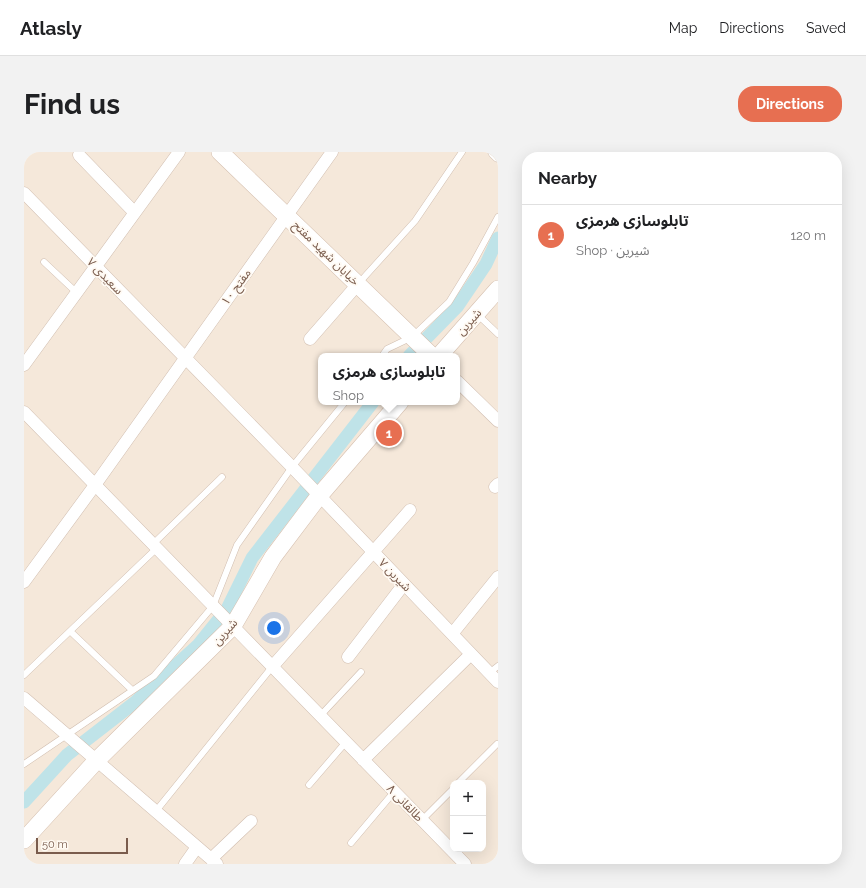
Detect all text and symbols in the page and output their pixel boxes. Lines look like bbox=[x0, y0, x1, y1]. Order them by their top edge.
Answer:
text: Atlasly bbox=[20, 17, 82, 39]
text: Map bbox=[669, 20, 697, 36]
text: Directions bbox=[719, 20, 784, 36]
text: Saved bbox=[806, 20, 846, 36]
button: Directions bbox=[738, 86, 842, 122]
text: Find us bbox=[24, 88, 120, 121]
text: Nearby bbox=[538, 168, 597, 188]
text: تابلوسازی هرمزی bbox=[576, 212, 689, 230]
street label: خیابان شهید مفتح bbox=[288, 218, 362, 290]
text: 1 bbox=[548, 228, 554, 243]
text: 120 m bbox=[790, 228, 826, 243]
text: Shop · شیرین bbox=[576, 243, 650, 258]
street label: سعیدی ۷ bbox=[84, 255, 126, 297]
street label: مفتح ۱۰ bbox=[218, 266, 255, 309]
street label: شیرین bbox=[454, 306, 484, 338]
popup bbox=[318, 353, 460, 405]
text: تابلوسازی هرمزی bbox=[333, 363, 445, 381]
text: Shop bbox=[333, 388, 364, 403]
pin: 1 bbox=[376, 418, 402, 448]
street label: شیرین ۷ bbox=[376, 556, 414, 594]
street label: شیرین bbox=[210, 616, 240, 648]
your location bbox=[264, 618, 284, 638]
map controls bbox=[450, 780, 486, 852]
button: + bbox=[450, 780, 486, 816]
street label: طالقانی ۸ bbox=[384, 782, 426, 824]
button: − bbox=[450, 816, 486, 852]
scale bar bbox=[36, 836, 128, 855]
text: 50 m bbox=[42, 838, 68, 851]

